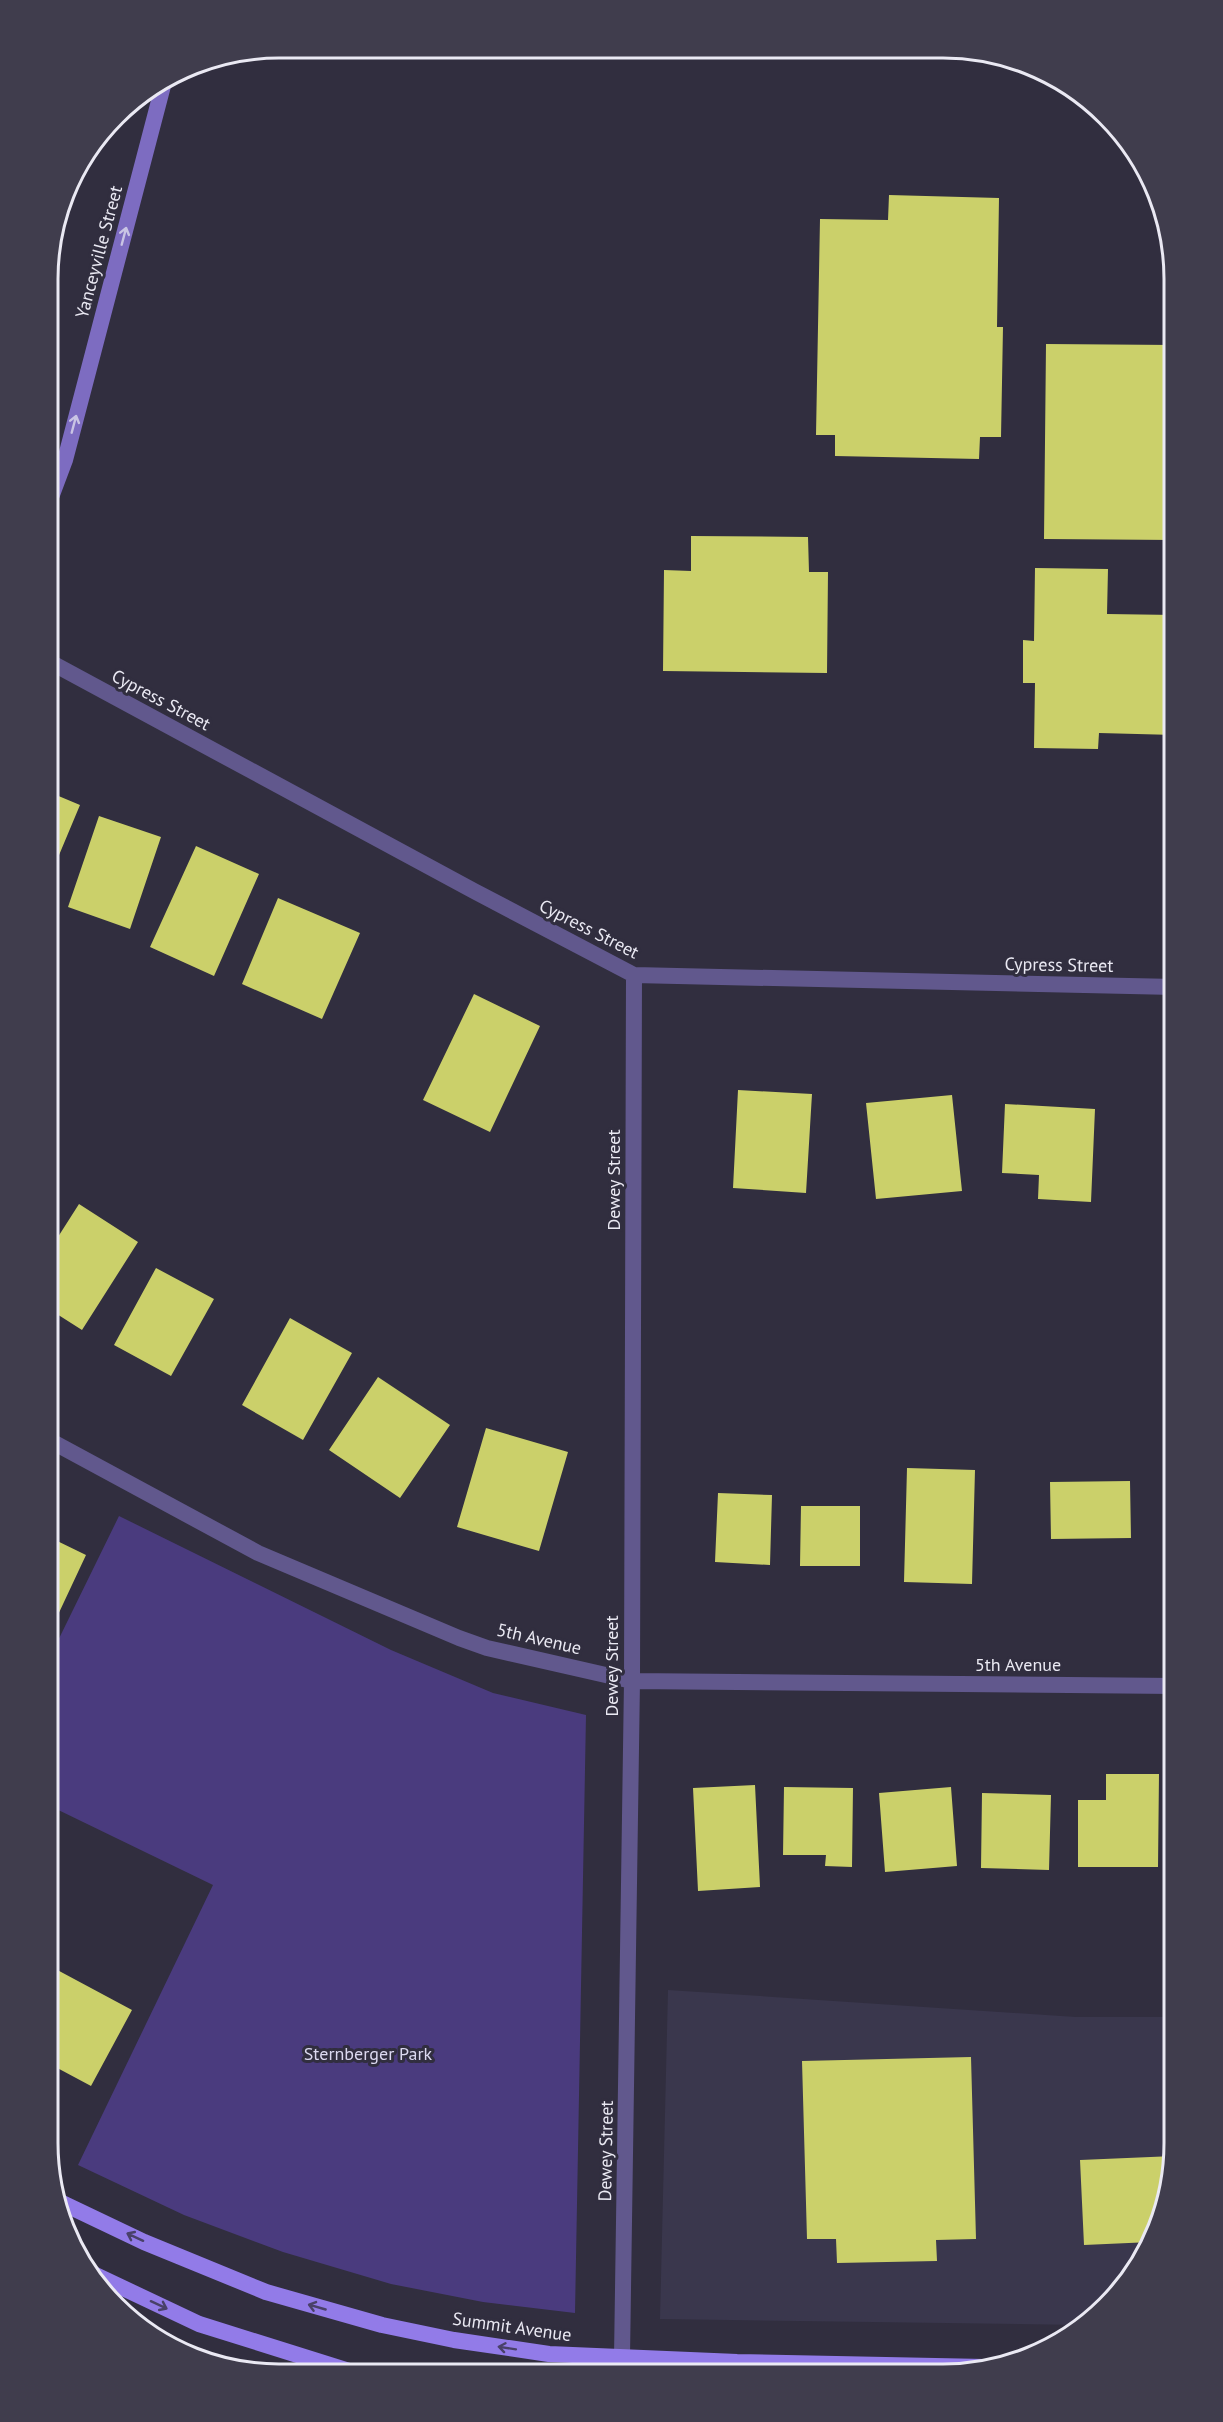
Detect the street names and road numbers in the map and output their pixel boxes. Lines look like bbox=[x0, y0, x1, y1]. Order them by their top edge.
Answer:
street label: Yanceyville Street bbox=[70, 183, 127, 321]
street label: Cypress Street bbox=[108, 664, 215, 735]
street label: Cypress Street bbox=[536, 894, 643, 964]
street label: Cypress Street bbox=[1004, 952, 1114, 977]
street label: Dewey Street bbox=[602, 1129, 625, 1231]
street label: Dewey Street bbox=[600, 1615, 623, 1717]
street label: 5th Avenue bbox=[495, 1618, 584, 1659]
street label: 5th Avenue bbox=[975, 1653, 1061, 1676]
street label: Dewey Street bbox=[593, 2100, 618, 2202]
street label: Summit Avenue bbox=[451, 2307, 573, 2346]

